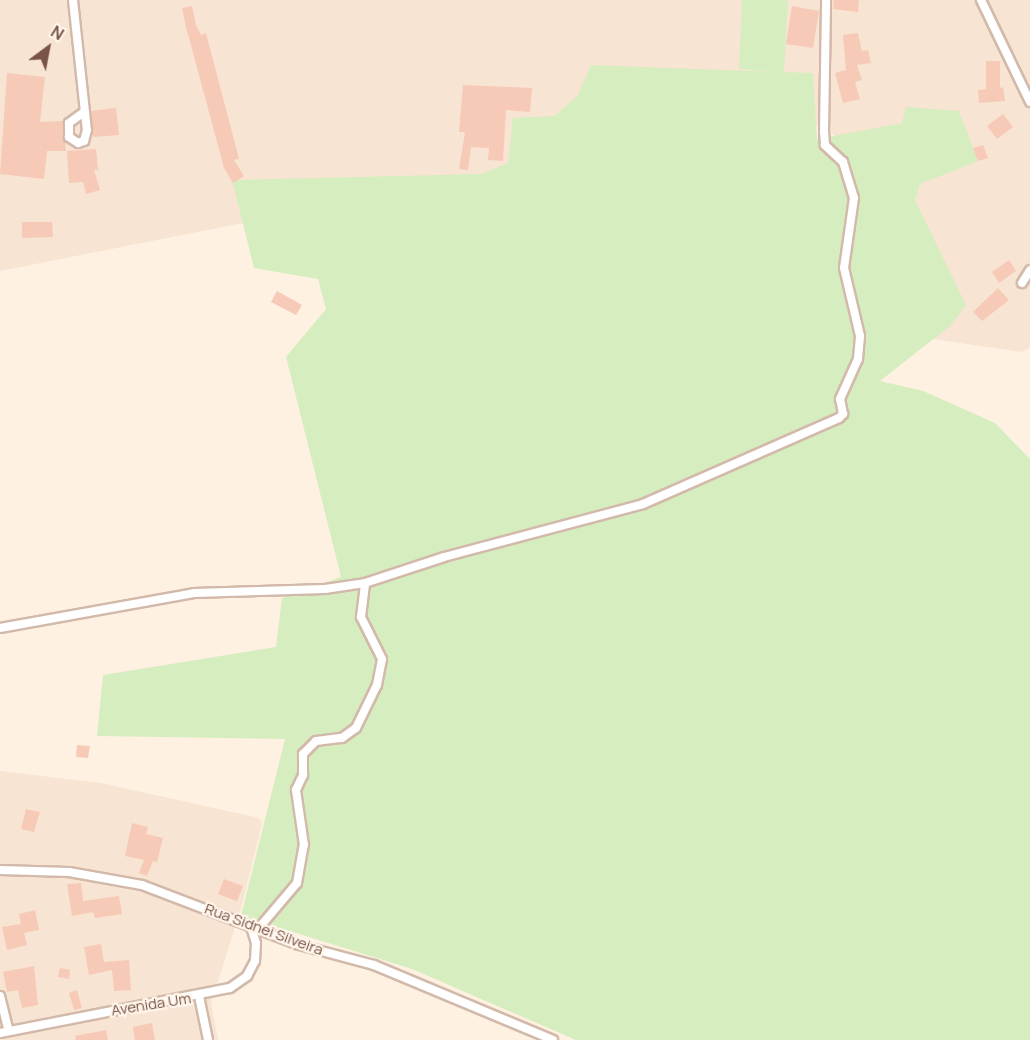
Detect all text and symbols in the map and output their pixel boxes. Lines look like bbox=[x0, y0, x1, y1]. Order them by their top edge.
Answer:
north arrow bbox=[18, 18, 78, 78]
text: N bbox=[47, 20, 68, 45]
street label: Rua Sidnei Silveira bbox=[202, 899, 326, 959]
street label: Avenida Um bbox=[110, 989, 192, 1019]

